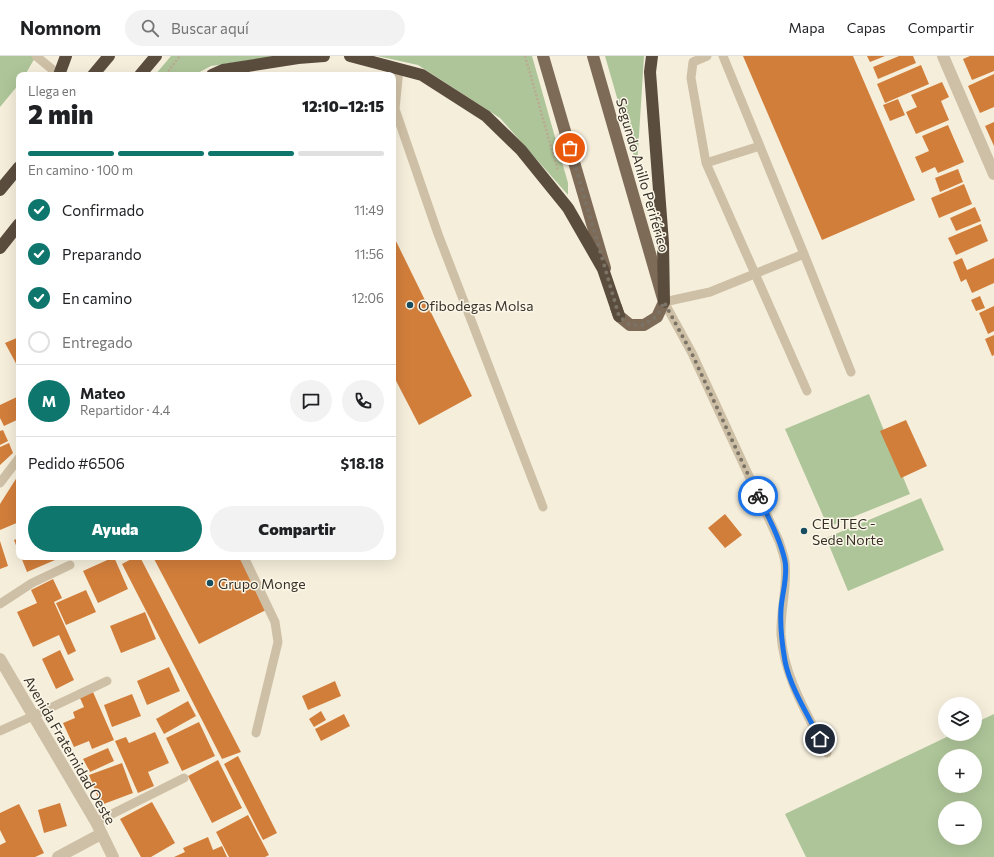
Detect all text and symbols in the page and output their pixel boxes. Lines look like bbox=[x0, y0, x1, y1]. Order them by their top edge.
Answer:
search box bbox=[125, 10, 405, 46]
text: Nomnom bbox=[20, 16, 101, 39]
icon: search bbox=[139, 17, 161, 39]
text: Buscar aquí bbox=[171, 19, 249, 37]
text: Mapa bbox=[789, 19, 825, 36]
text: Capas bbox=[847, 19, 886, 36]
text: Compartir bbox=[908, 19, 974, 36]
text: Llega en bbox=[28, 83, 76, 99]
street label: Segundo Anillo Periférico bbox=[613, 96, 673, 254]
text: 12:10–12:15 bbox=[302, 97, 384, 115]
text: 2 min bbox=[28, 98, 93, 129]
pin bbox=[553, 131, 587, 165]
icon: bag bbox=[559, 137, 581, 159]
text: En camino · 100 m bbox=[28, 162, 133, 178]
icon: check bbox=[28, 199, 50, 221]
text: Confirmado bbox=[62, 201, 144, 219]
text: 11:49 bbox=[354, 202, 384, 218]
icon: check bbox=[28, 243, 50, 265]
text: Preparando bbox=[62, 245, 142, 263]
text: 11:56 bbox=[354, 246, 384, 262]
icon: check bbox=[28, 287, 50, 309]
text: En camino bbox=[62, 289, 132, 307]
text: 12:06 bbox=[352, 290, 384, 306]
place label: Ofibodegas Molsa bbox=[418, 297, 534, 314]
marker: Ofibodegas Molsa bbox=[405, 300, 415, 310]
text: Entregado bbox=[62, 333, 133, 351]
button: chat bbox=[290, 380, 332, 422]
button: phone bbox=[342, 380, 384, 422]
text: Mateo bbox=[80, 384, 125, 402]
text: M bbox=[42, 392, 56, 410]
text: Repartidor · 4.4 bbox=[80, 402, 170, 418]
text: Pedido #6506 bbox=[28, 454, 125, 472]
text: $18.18 bbox=[341, 454, 384, 472]
courier bbox=[738, 476, 778, 516]
icon: bike bbox=[747, 485, 769, 507]
button: Ayuda bbox=[28, 506, 202, 552]
button: Compartir bbox=[210, 506, 384, 552]
place label: CEUTEC - Sede Norte bbox=[812, 515, 883, 548]
marker: CEUTEC - Sede Norte bbox=[799, 526, 809, 536]
place label: Grupo Monge bbox=[218, 575, 306, 592]
marker: Grupo Monge bbox=[205, 578, 215, 588]
street label: Avenida Fraternidad Oeste bbox=[21, 673, 119, 827]
map controls bbox=[938, 697, 982, 845]
button: layers bbox=[938, 697, 982, 741]
pin bbox=[803, 722, 837, 756]
icon: home bbox=[809, 728, 831, 750]
button: + bbox=[938, 749, 982, 793]
button: − bbox=[938, 801, 982, 845]

